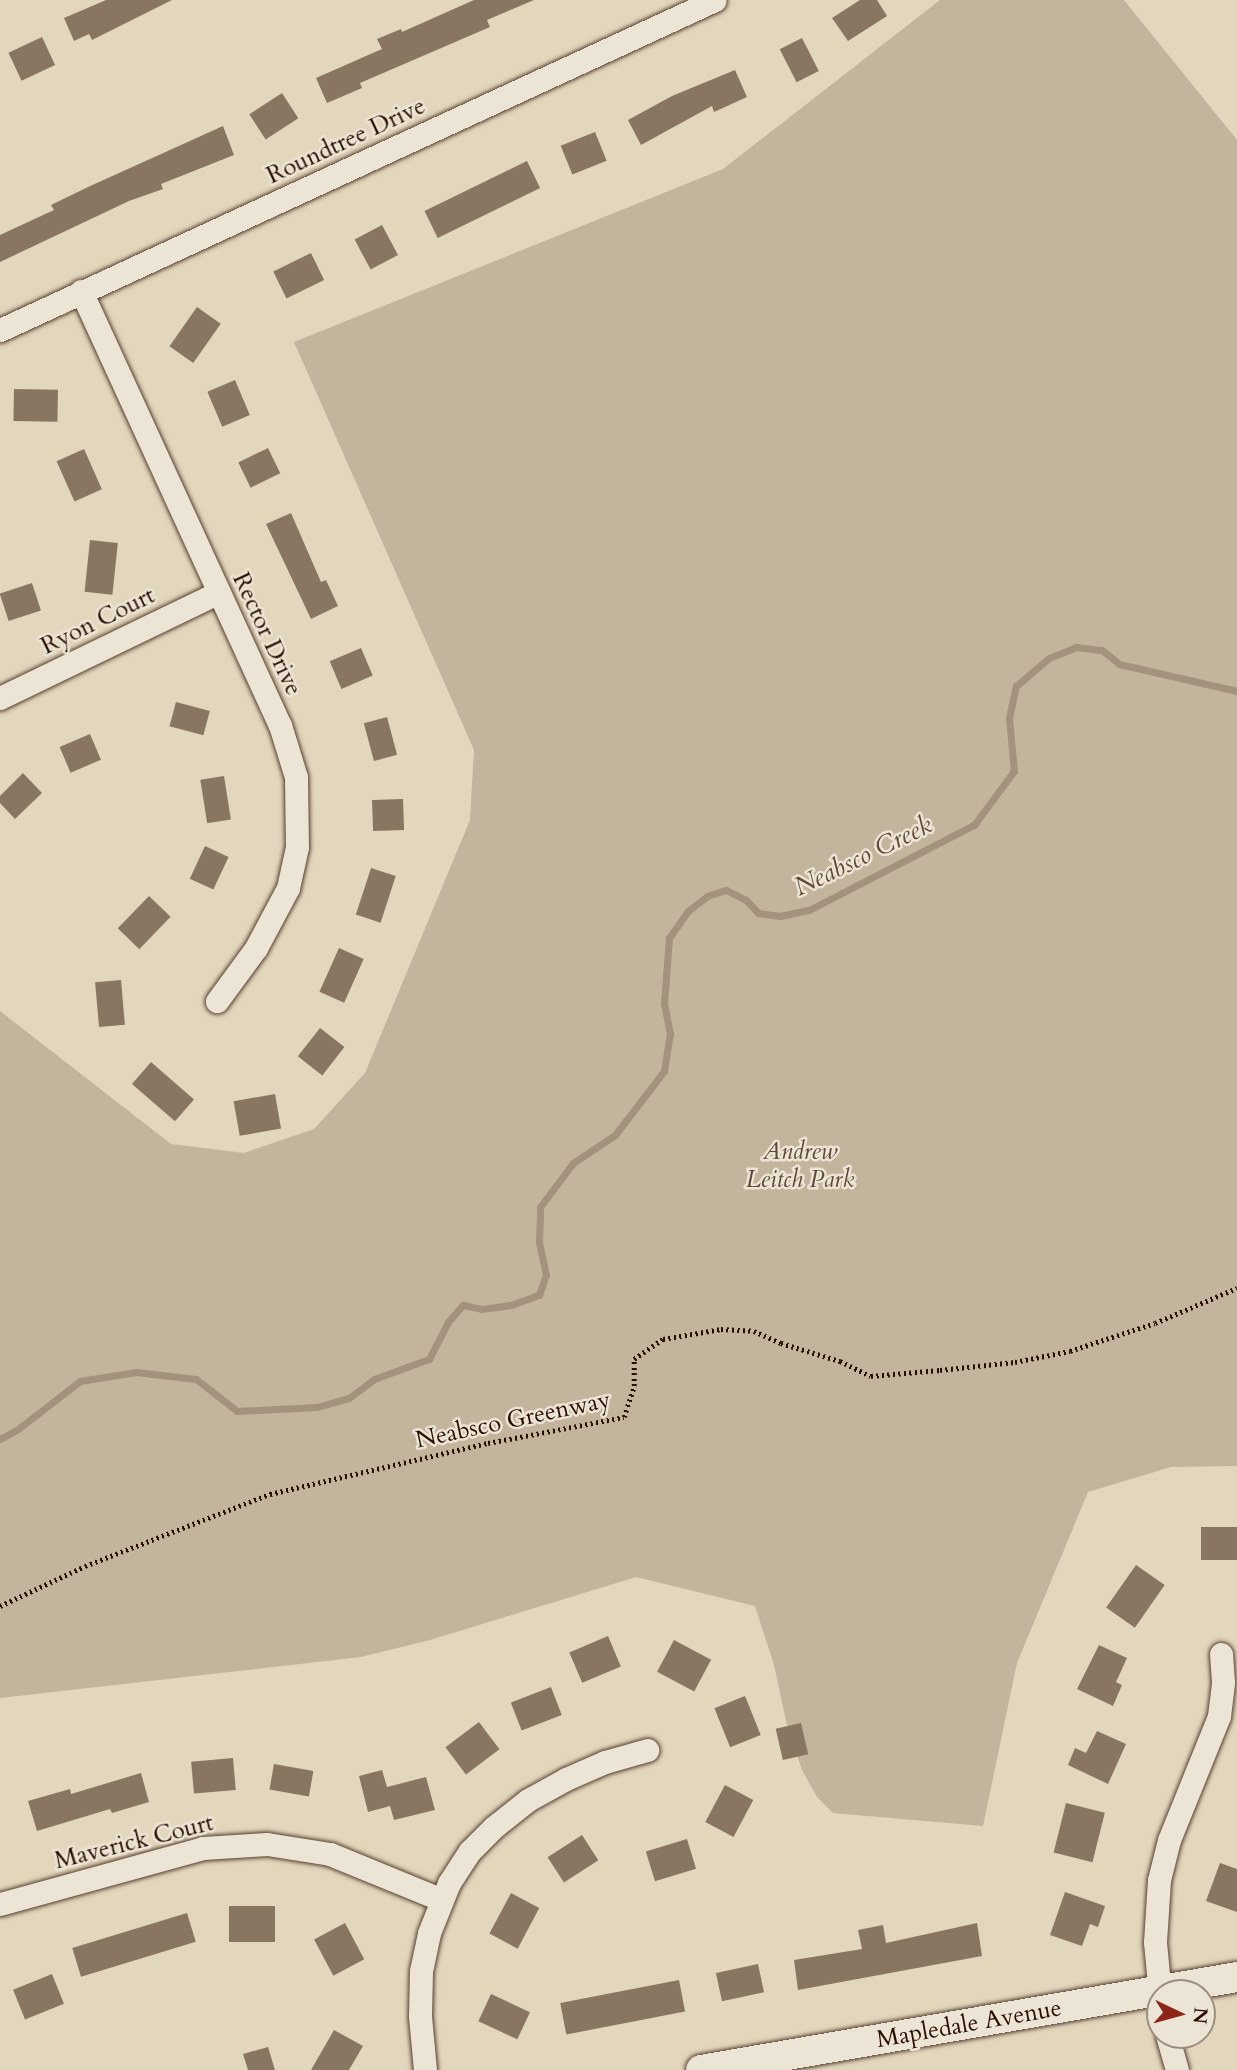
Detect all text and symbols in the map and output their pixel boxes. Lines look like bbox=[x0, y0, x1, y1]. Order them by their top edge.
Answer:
street label: Roundtree Drive bbox=[262, 92, 430, 190]
street label: Rector Drive bbox=[226, 568, 308, 700]
street label: Ryon Court bbox=[36, 581, 160, 661]
water label: Neabsco Creek bbox=[789, 809, 937, 903]
park label: Andrew Leitch Park bbox=[746, 1138, 854, 1194]
street label: Neabsco Greenway bbox=[413, 1385, 613, 1455]
street label: Maverick Court bbox=[52, 1808, 216, 1876]
north arrow bbox=[1146, 1979, 1216, 2049]
street label: Mapledale Avenue bbox=[874, 1994, 1064, 2054]
text: N bbox=[1186, 2006, 1214, 2025]

